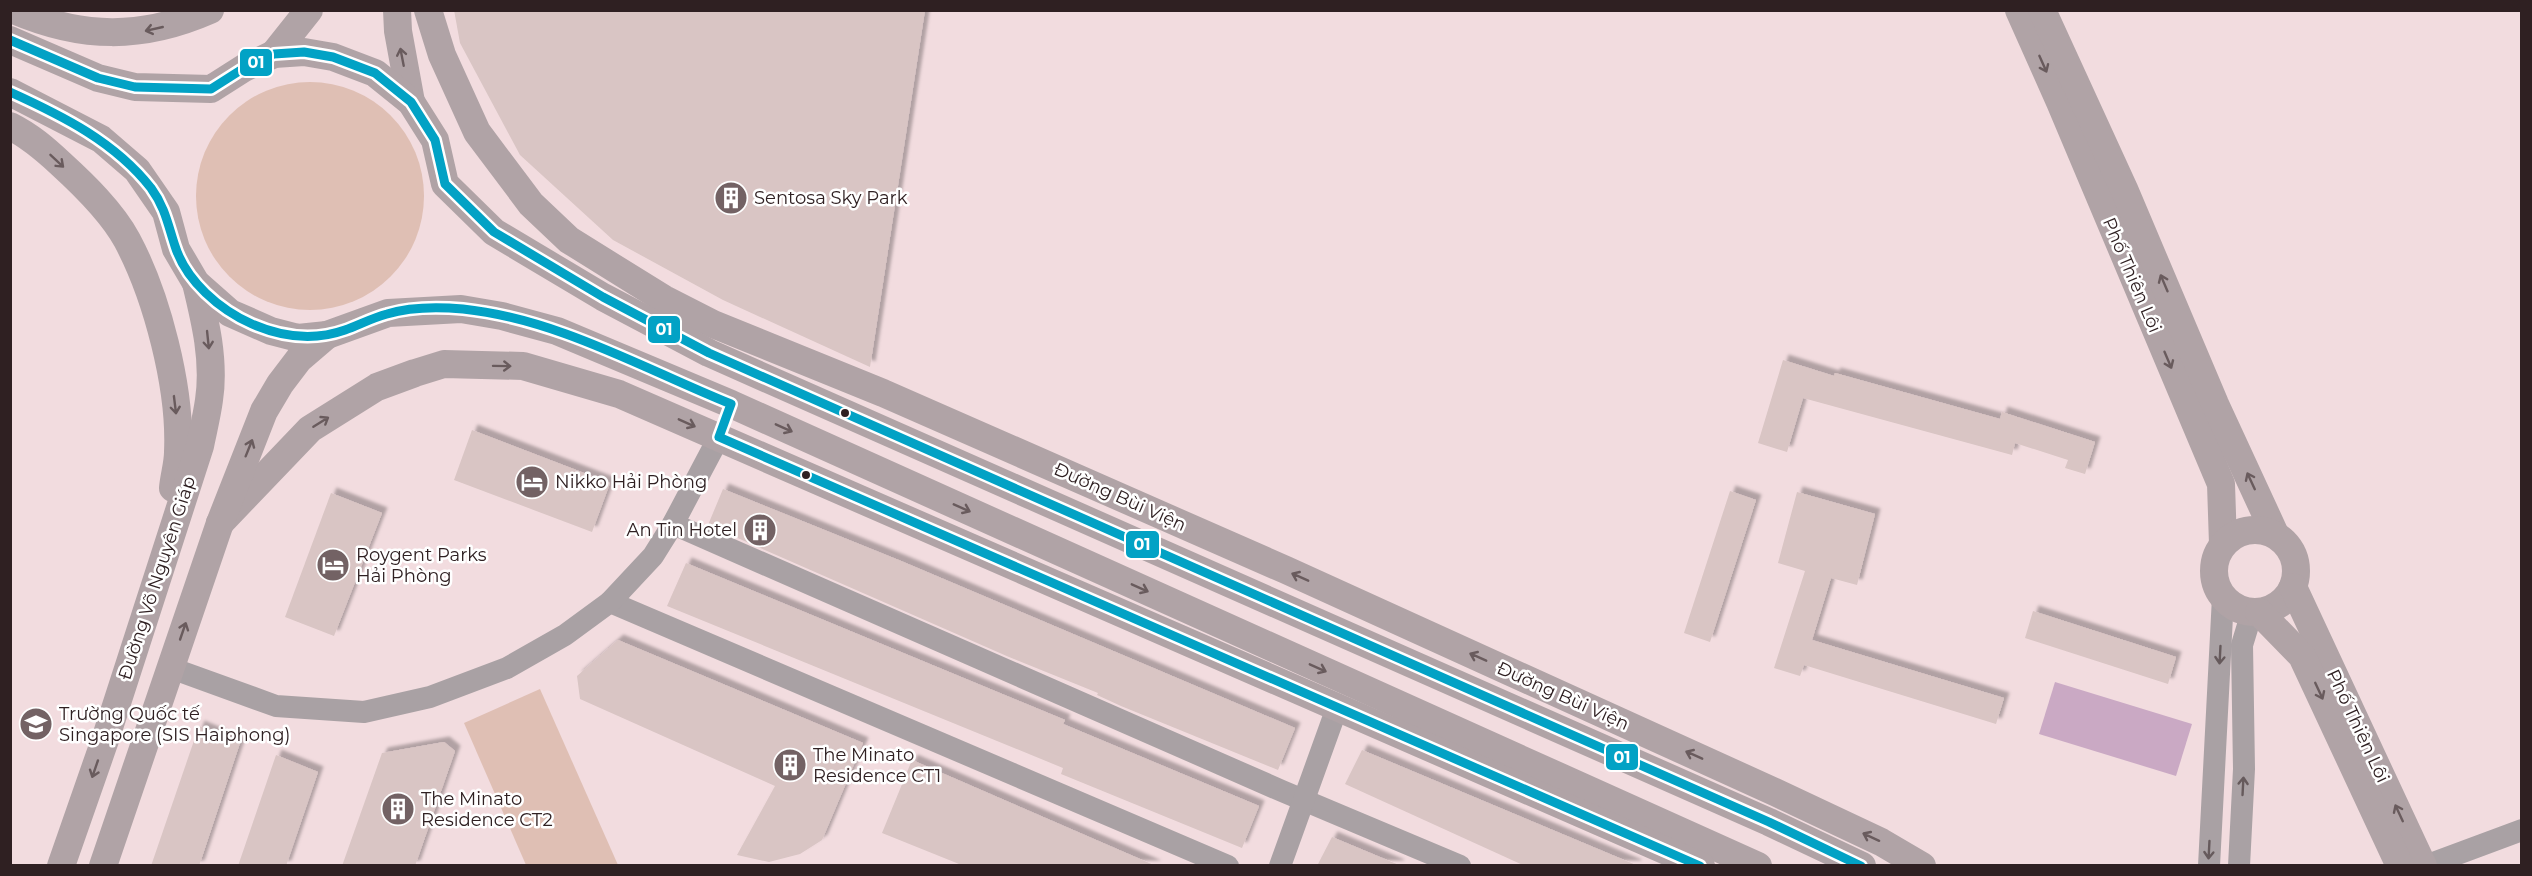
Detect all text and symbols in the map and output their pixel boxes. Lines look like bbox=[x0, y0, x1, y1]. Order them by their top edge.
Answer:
one-way arrow bbox=[145, 23, 164, 35]
one-way arrow bbox=[396, 47, 407, 67]
line badge: 01 bbox=[239, 48, 273, 77]
text: 01 bbox=[247, 53, 265, 72]
one-way arrow bbox=[2038, 54, 2049, 72]
one-way arrow bbox=[49, 153, 64, 167]
building icon: Sentosa Sky Park bbox=[713, 180, 749, 216]
place label: Sentosa Sky Park bbox=[754, 187, 908, 209]
street label: Phố Thiên Lôi bbox=[2098, 214, 2166, 336]
one-way arrow bbox=[2158, 275, 2169, 293]
line badge: 01 bbox=[647, 315, 681, 344]
text: 01 bbox=[655, 320, 673, 339]
one-way arrow bbox=[203, 330, 214, 349]
one-way arrow bbox=[2163, 350, 2174, 368]
one-way arrow bbox=[491, 360, 511, 371]
one-way arrow bbox=[170, 395, 181, 414]
unlabelled marker bbox=[839, 407, 851, 419]
one-way arrow bbox=[312, 416, 329, 429]
one-way arrow bbox=[677, 418, 695, 429]
one-way arrow bbox=[775, 424, 793, 435]
one-way arrow bbox=[244, 439, 255, 458]
street label: Đường Bùi Viện bbox=[1050, 458, 1190, 536]
hotel icon: Nikko Hải Phòng bbox=[514, 464, 550, 500]
unlabelled marker bbox=[800, 469, 812, 481]
place label: Nikko Hải Phòng bbox=[555, 471, 707, 493]
street label: Đường Võ Nguyên Giáp bbox=[114, 473, 200, 683]
one-way arrow bbox=[2244, 473, 2256, 491]
one-way arrow bbox=[952, 503, 970, 514]
building icon: An Tin Hotel bbox=[742, 512, 778, 548]
place label: An Tin Hotel bbox=[627, 519, 737, 541]
line badge: 01 bbox=[1125, 530, 1160, 559]
text: 01 bbox=[1133, 535, 1151, 554]
place label: Roygent Parks Hải Phòng bbox=[356, 544, 487, 587]
hotel icon: Roygent Parks Hải Phòng bbox=[315, 547, 351, 583]
one-way arrow bbox=[1292, 570, 1310, 582]
one-way arrow bbox=[1130, 583, 1148, 594]
one-way arrow bbox=[179, 622, 190, 641]
one-way arrow bbox=[2215, 645, 2226, 665]
one-way arrow bbox=[1469, 651, 1487, 663]
street label: Đường Bùi Viện bbox=[1493, 657, 1633, 735]
one-way arrow bbox=[1308, 663, 1326, 674]
street label: Phố Thiên Lôi bbox=[2322, 666, 2394, 786]
one-way arrow bbox=[2313, 682, 2325, 700]
place label: Trường Quốc tế Singapore (SIS Haiphong) bbox=[59, 703, 290, 746]
school or university icon: Trường Quốc tế Singapore (SIS Haiphong) bbox=[18, 706, 54, 742]
line badge: 01 bbox=[1605, 743, 1639, 771]
place label: The Minato Residence CT1 bbox=[813, 744, 941, 787]
building icon: The Minato Residence CT1 bbox=[772, 747, 808, 783]
text: 01 bbox=[1613, 748, 1631, 767]
one-way arrow bbox=[1685, 749, 1703, 760]
one-way arrow bbox=[88, 759, 99, 778]
one-way arrow bbox=[2238, 777, 2249, 797]
place label: The Minato Residence CT2 bbox=[421, 788, 553, 831]
building icon: The Minato Residence CT2 bbox=[380, 791, 416, 827]
one-way arrow bbox=[2392, 804, 2404, 822]
one-way arrow bbox=[1862, 830, 1880, 842]
one-way arrow bbox=[2204, 840, 2215, 860]

